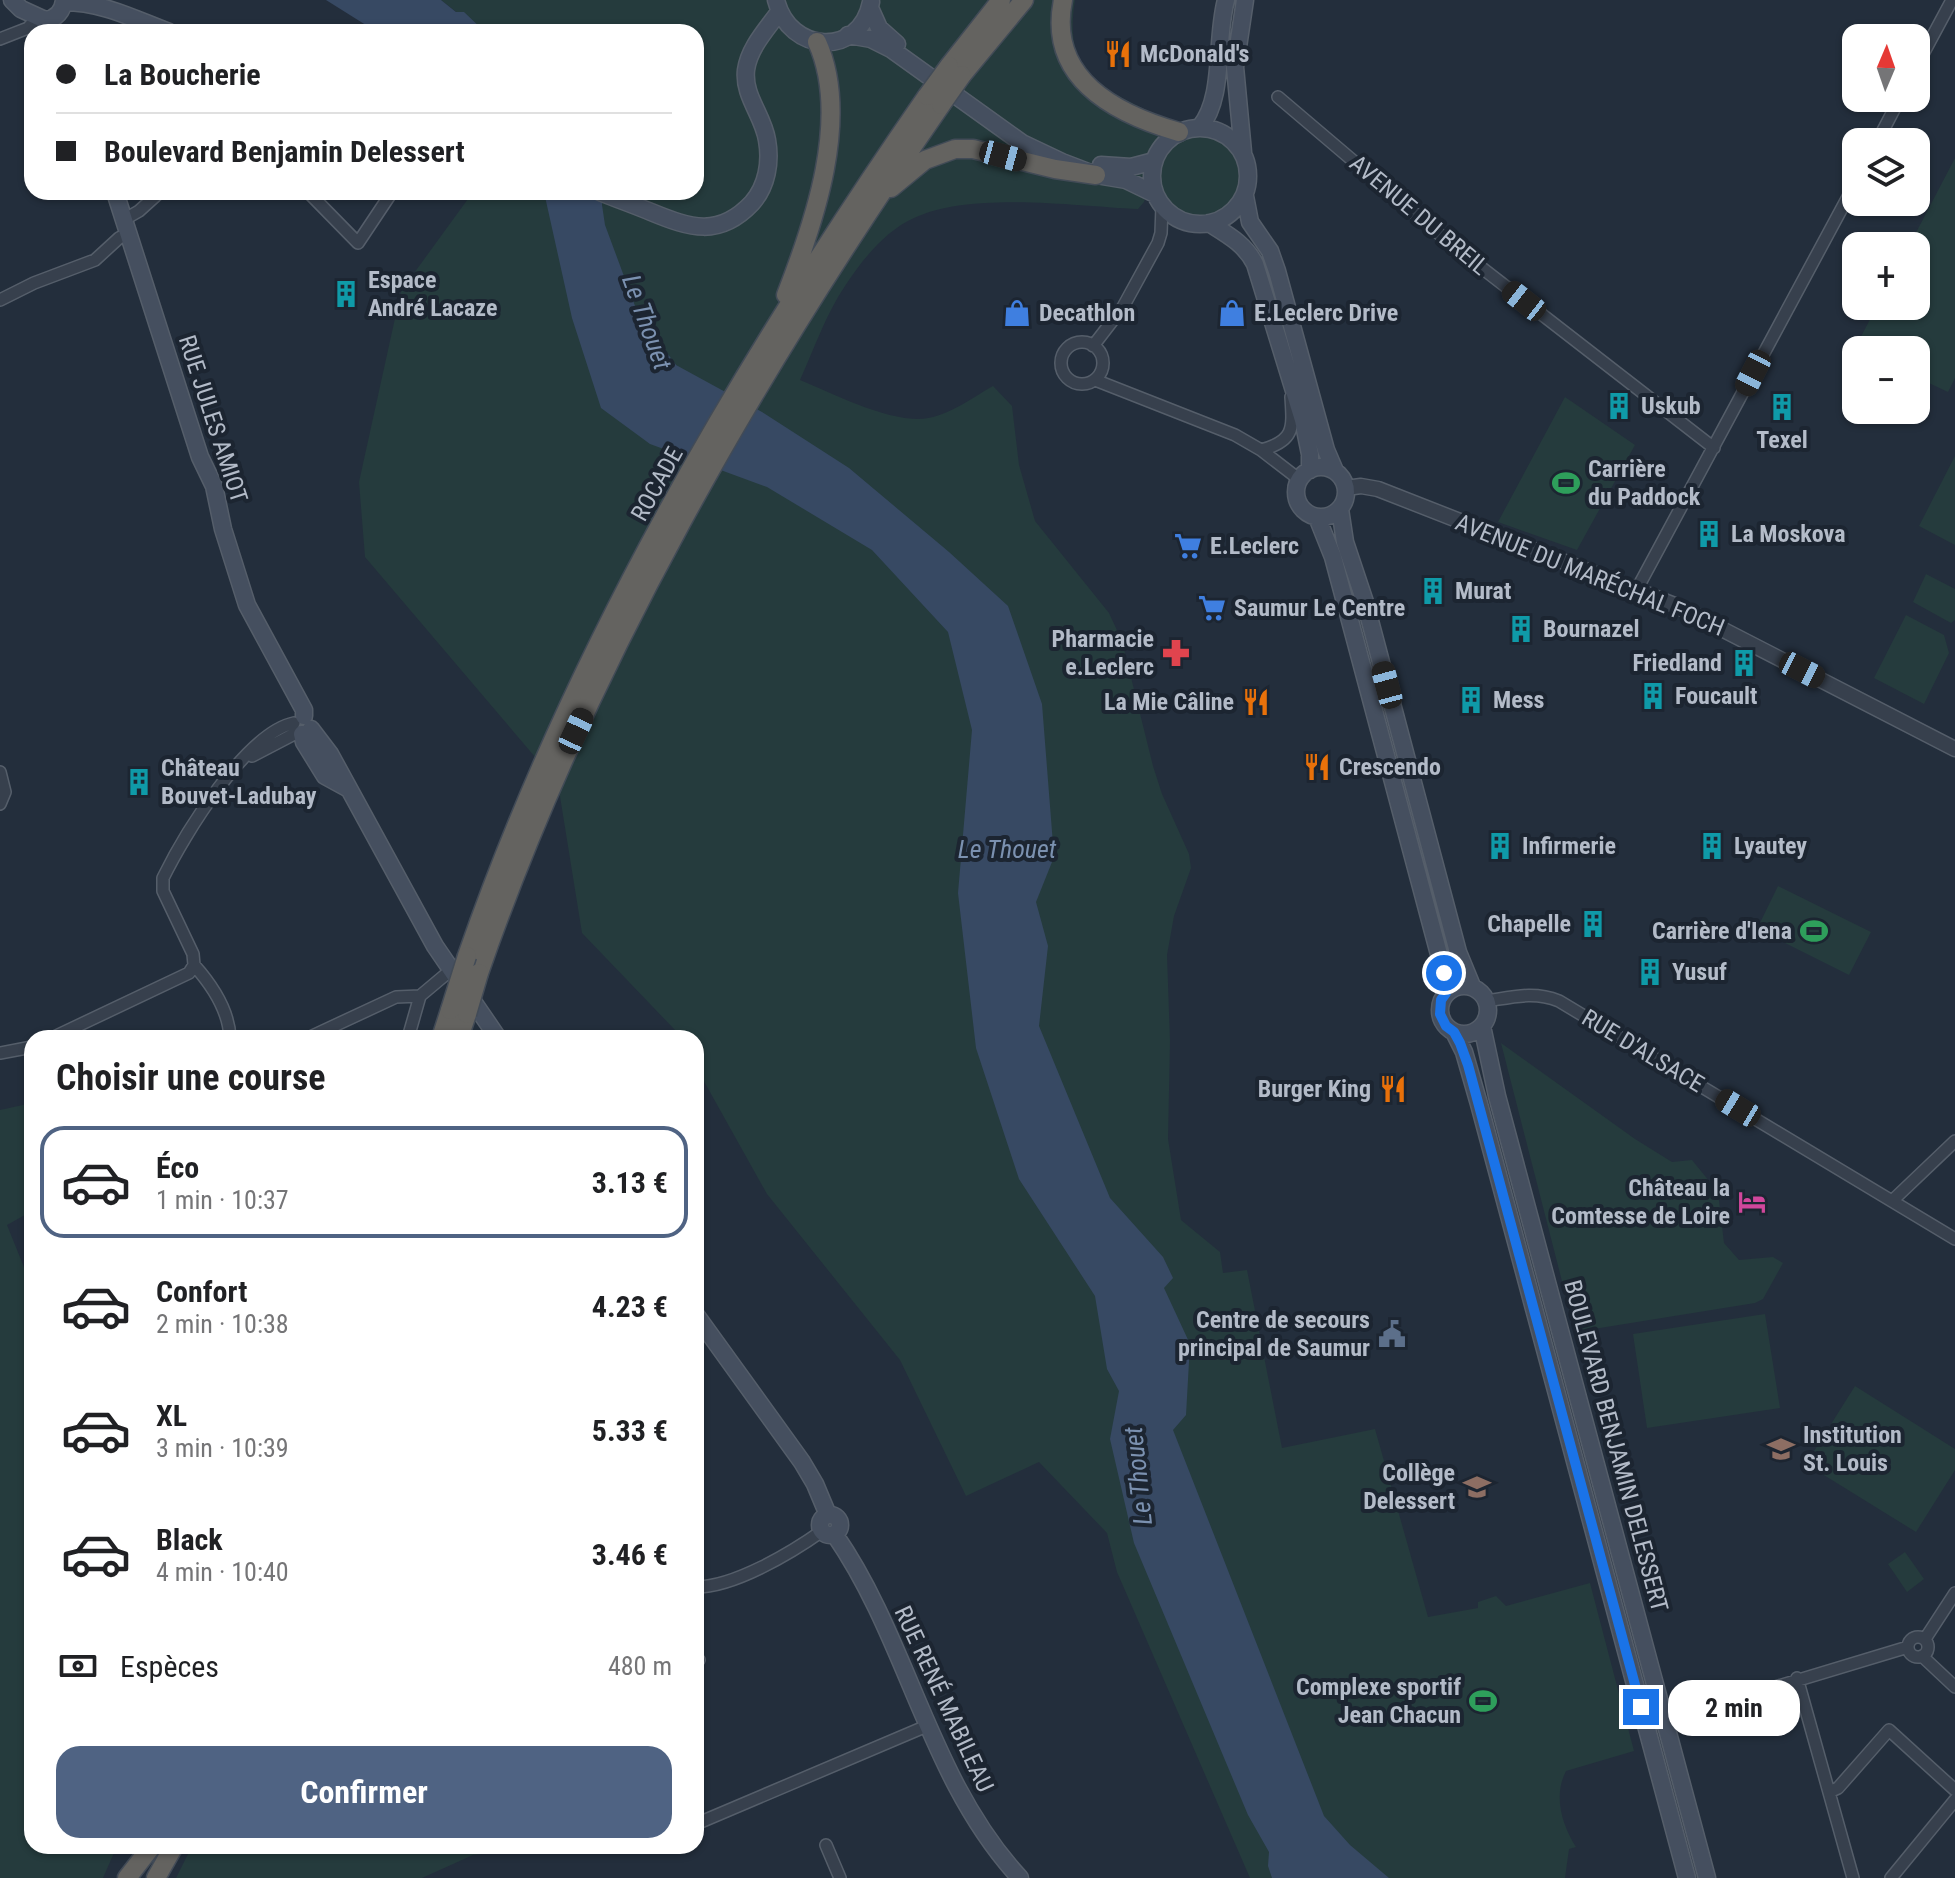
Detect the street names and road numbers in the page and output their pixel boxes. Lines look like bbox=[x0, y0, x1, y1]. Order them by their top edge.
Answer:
street label: AVENUE DU BREIL bbox=[1344, 149, 1494, 281]
street label: RUE JULES AMIOT bbox=[173, 332, 253, 506]
street label: ROCADE bbox=[625, 442, 689, 526]
street label: AVENUE DU MARÉCHAL FOCH bbox=[1452, 508, 1728, 642]
street label: RUE D'ALSACE bbox=[1577, 1004, 1709, 1098]
street label: BOULEVARD BENJAMIN DELESSERT bbox=[1558, 1277, 1674, 1615]
street label: RUE RENÉ MABILEAU bbox=[889, 1601, 999, 1797]

